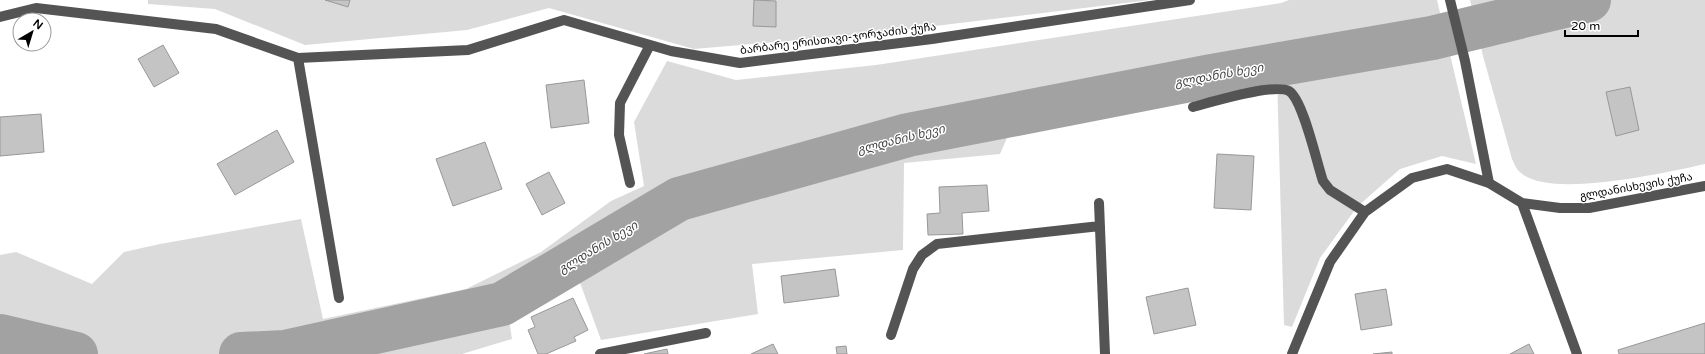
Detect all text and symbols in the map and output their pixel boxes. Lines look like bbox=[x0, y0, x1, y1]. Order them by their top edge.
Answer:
north arrow bbox=[12, 12, 52, 52]
scale bar bbox=[1565, 12, 1638, 38]
text: N bbox=[30, 17, 45, 32]
text: 20 m bbox=[1571, 19, 1600, 33]
street label: ბარბარე ერისთავი-ჯორჯაძის ქუჩა bbox=[739, 20, 937, 57]
water label: გლდანის ხევი bbox=[1174, 60, 1265, 90]
water label: გლდანის ხევი bbox=[856, 121, 947, 157]
street label: გლდანისხევის ქუჩა bbox=[1579, 170, 1694, 203]
water label: გლდანის ხევი bbox=[556, 217, 641, 276]

